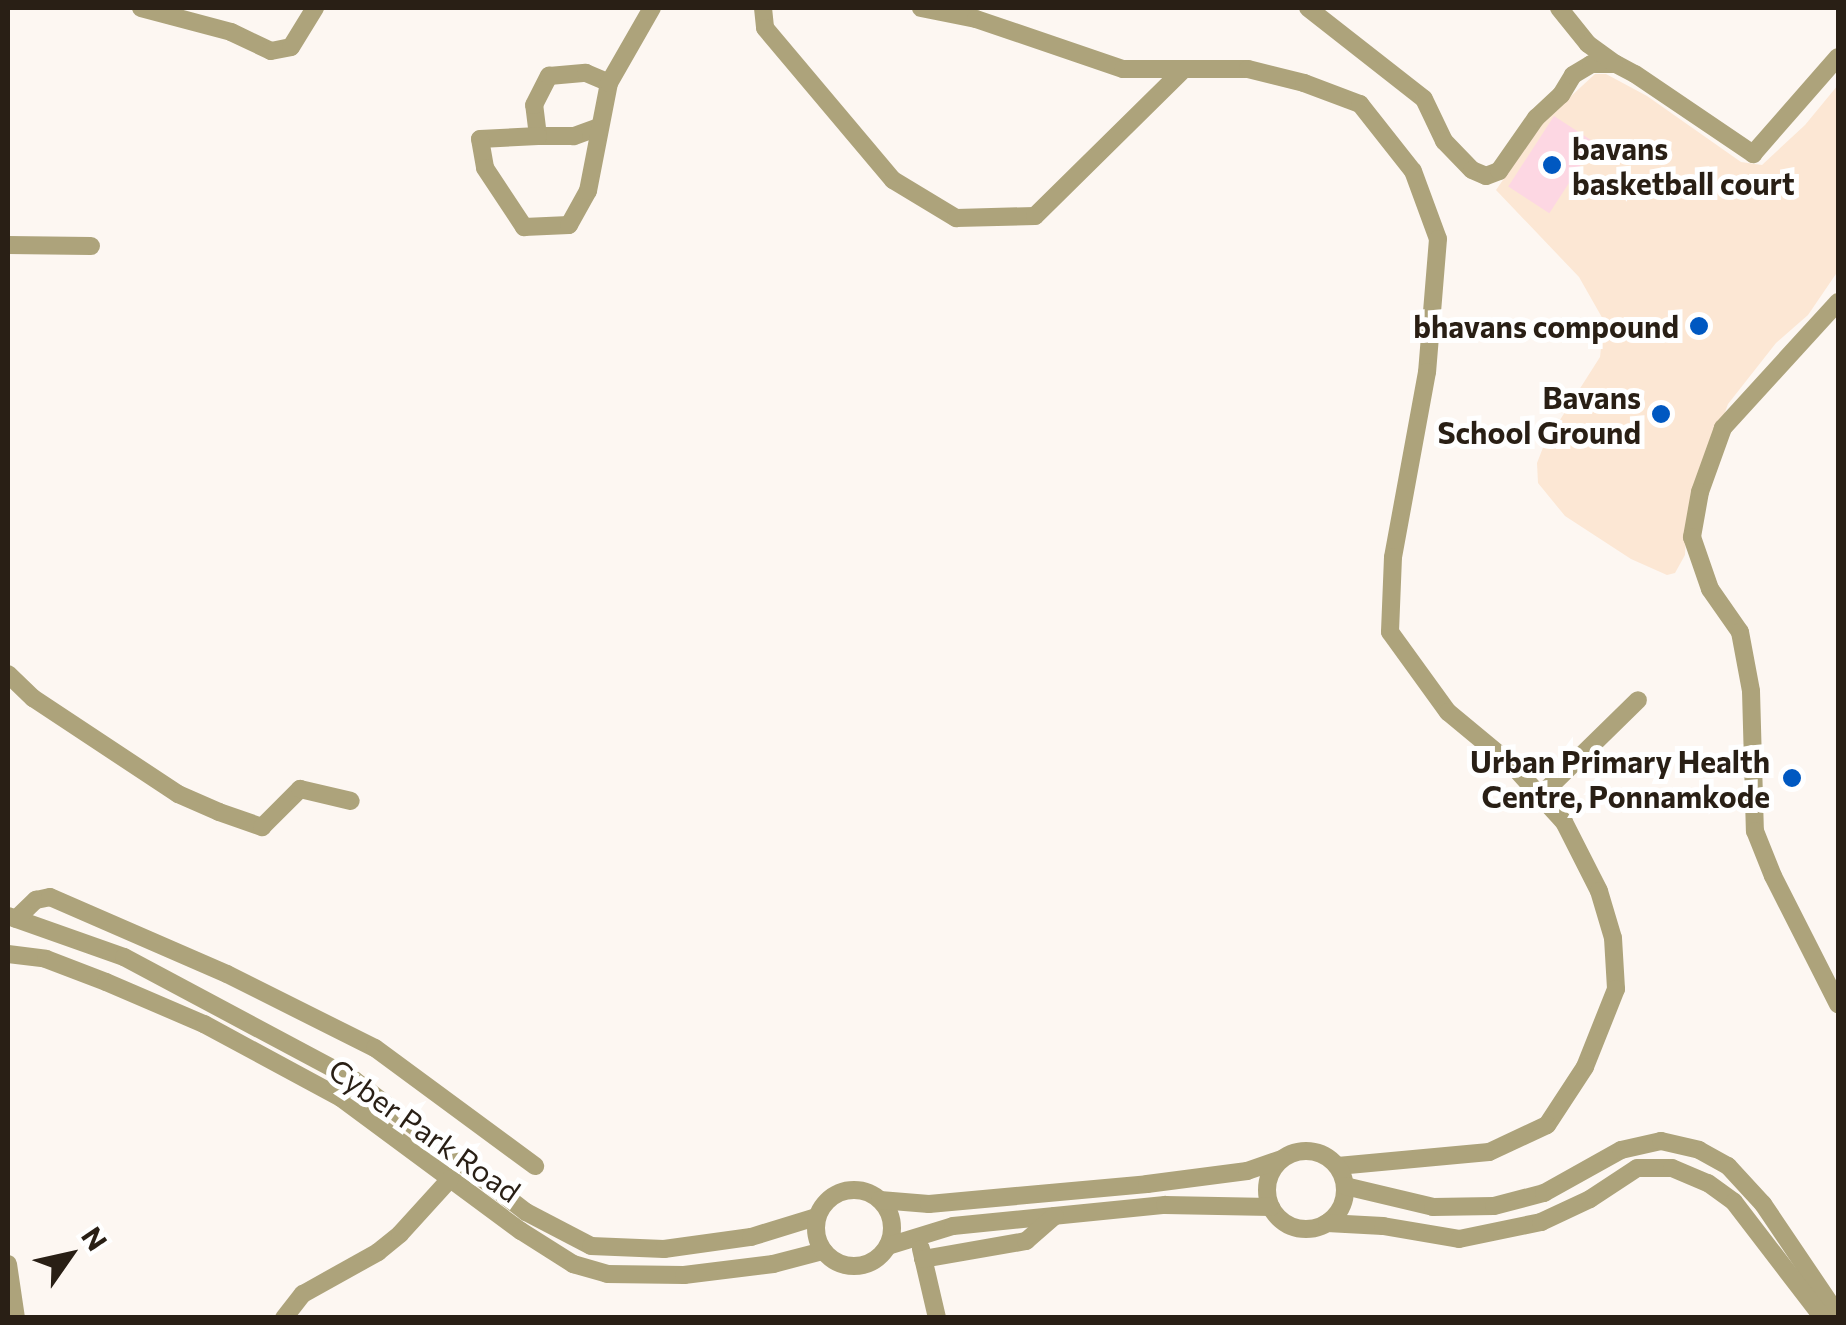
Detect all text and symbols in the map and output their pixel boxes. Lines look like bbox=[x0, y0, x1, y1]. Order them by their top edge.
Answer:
place label: bavans basketball court bbox=[1572, 130, 1795, 200]
marker: bavans basketball court bbox=[1541, 154, 1563, 176]
place label: bhavans compound bbox=[1413, 308, 1679, 344]
marker: bhavans compound bbox=[1688, 315, 1710, 337]
place label: Bavans School Ground bbox=[1438, 379, 1641, 450]
marker: Bavans School Ground bbox=[1650, 403, 1672, 425]
place label: Urban Primary Health Centre, Ponnamkode bbox=[1470, 743, 1770, 814]
marker: Urban Primary Health Centre, Ponnamkode bbox=[1779, 765, 1805, 791]
street label: Cyber Park Road bbox=[322, 1051, 528, 1209]
north arrow bbox=[20, 1205, 120, 1305]
text: N bbox=[75, 1220, 115, 1256]

